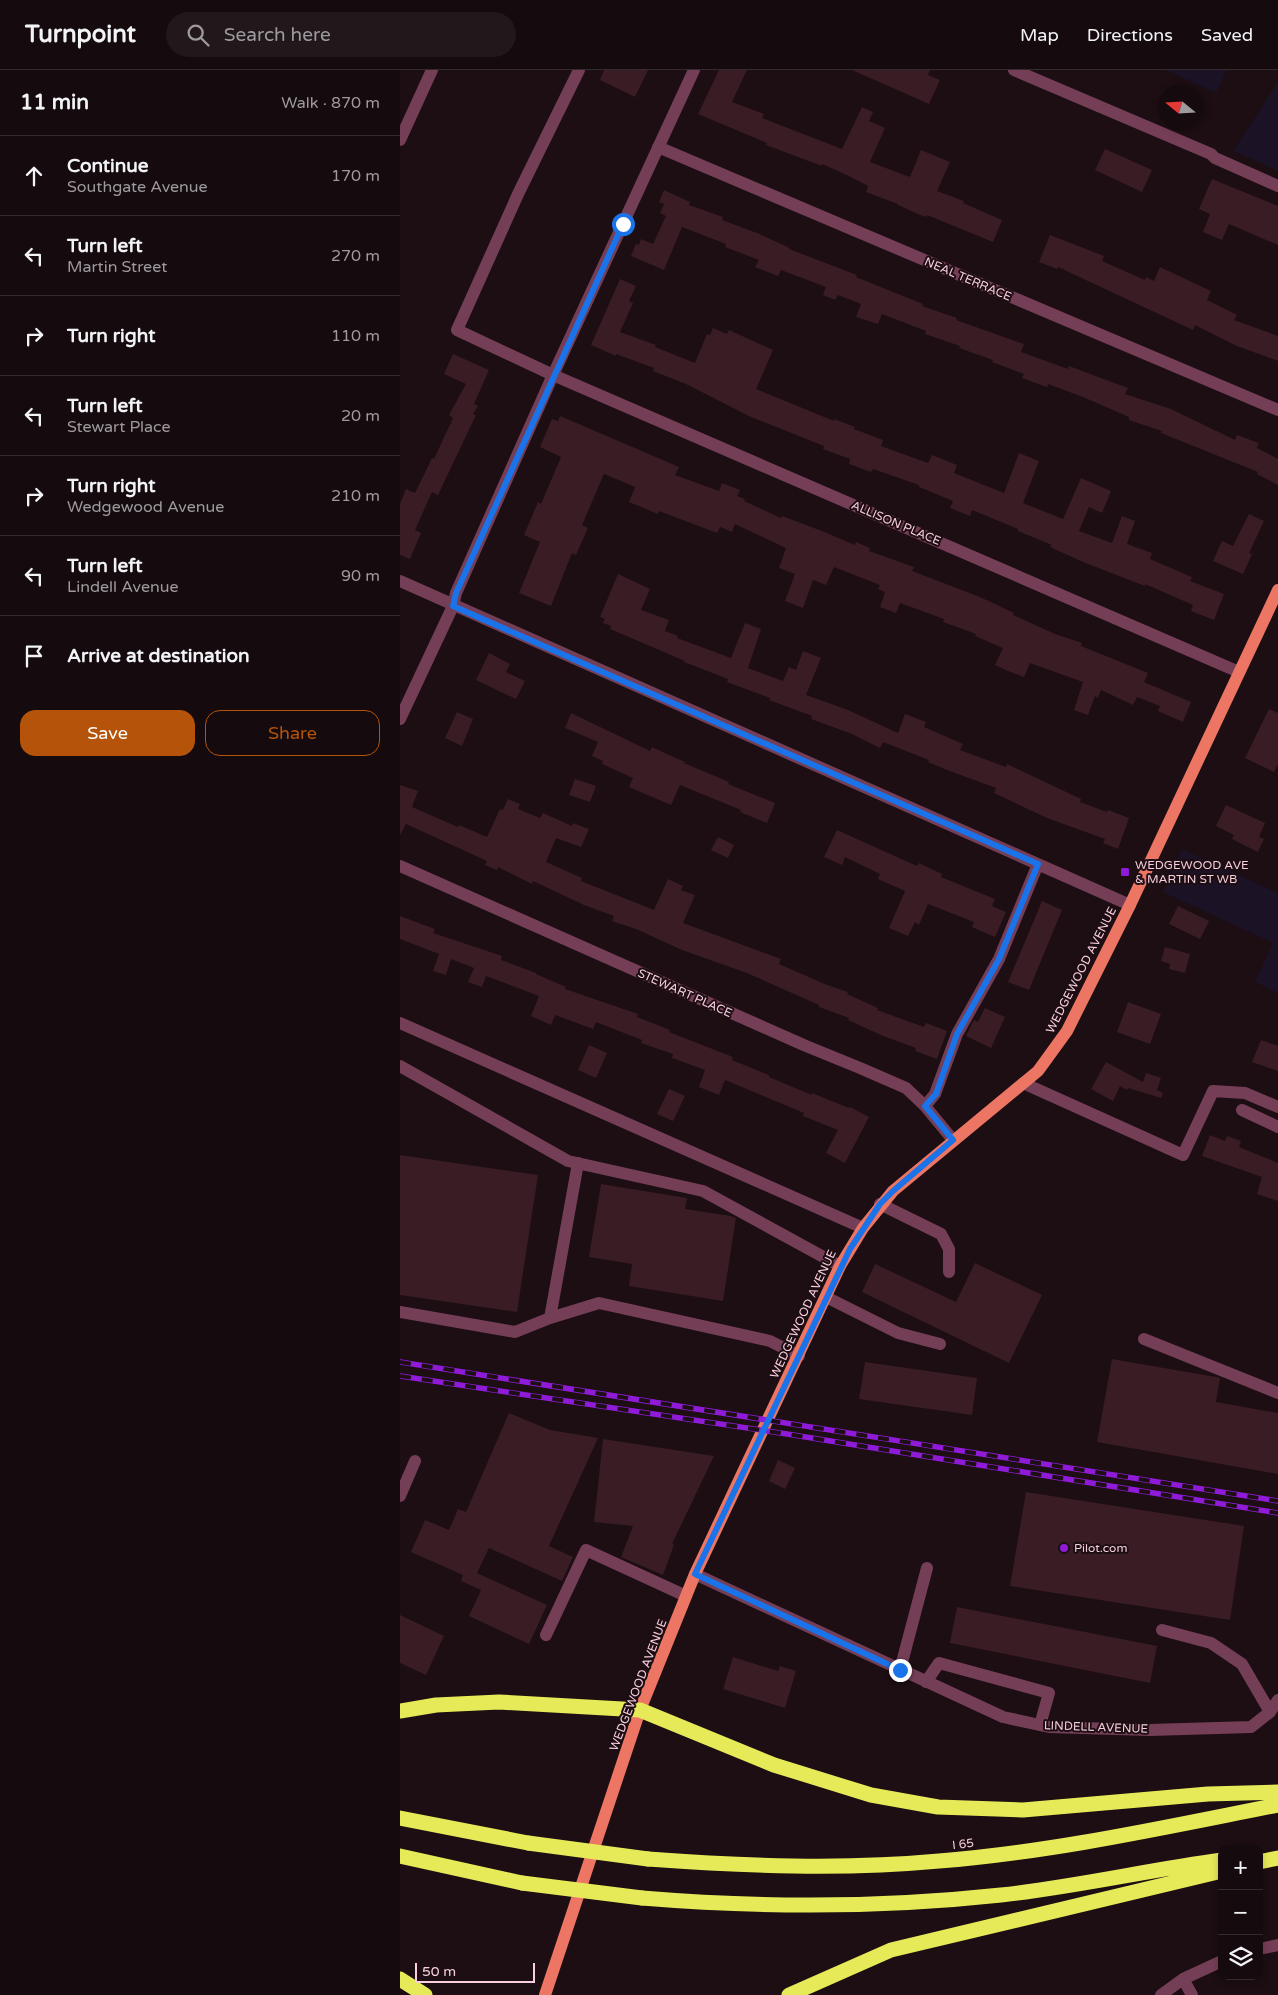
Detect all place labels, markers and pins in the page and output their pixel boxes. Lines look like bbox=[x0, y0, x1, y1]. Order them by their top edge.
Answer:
place label: WEDGEWOOD AVE & MARTIN ST WB bbox=[1135, 858, 1249, 886]
marker: WEDGEWOOD AVE & MARTIN ST WB bbox=[1119, 866, 1131, 878]
place label: Pilot.com bbox=[1074, 1541, 1127, 1555]
marker: Pilot.com bbox=[1058, 1542, 1070, 1554]

